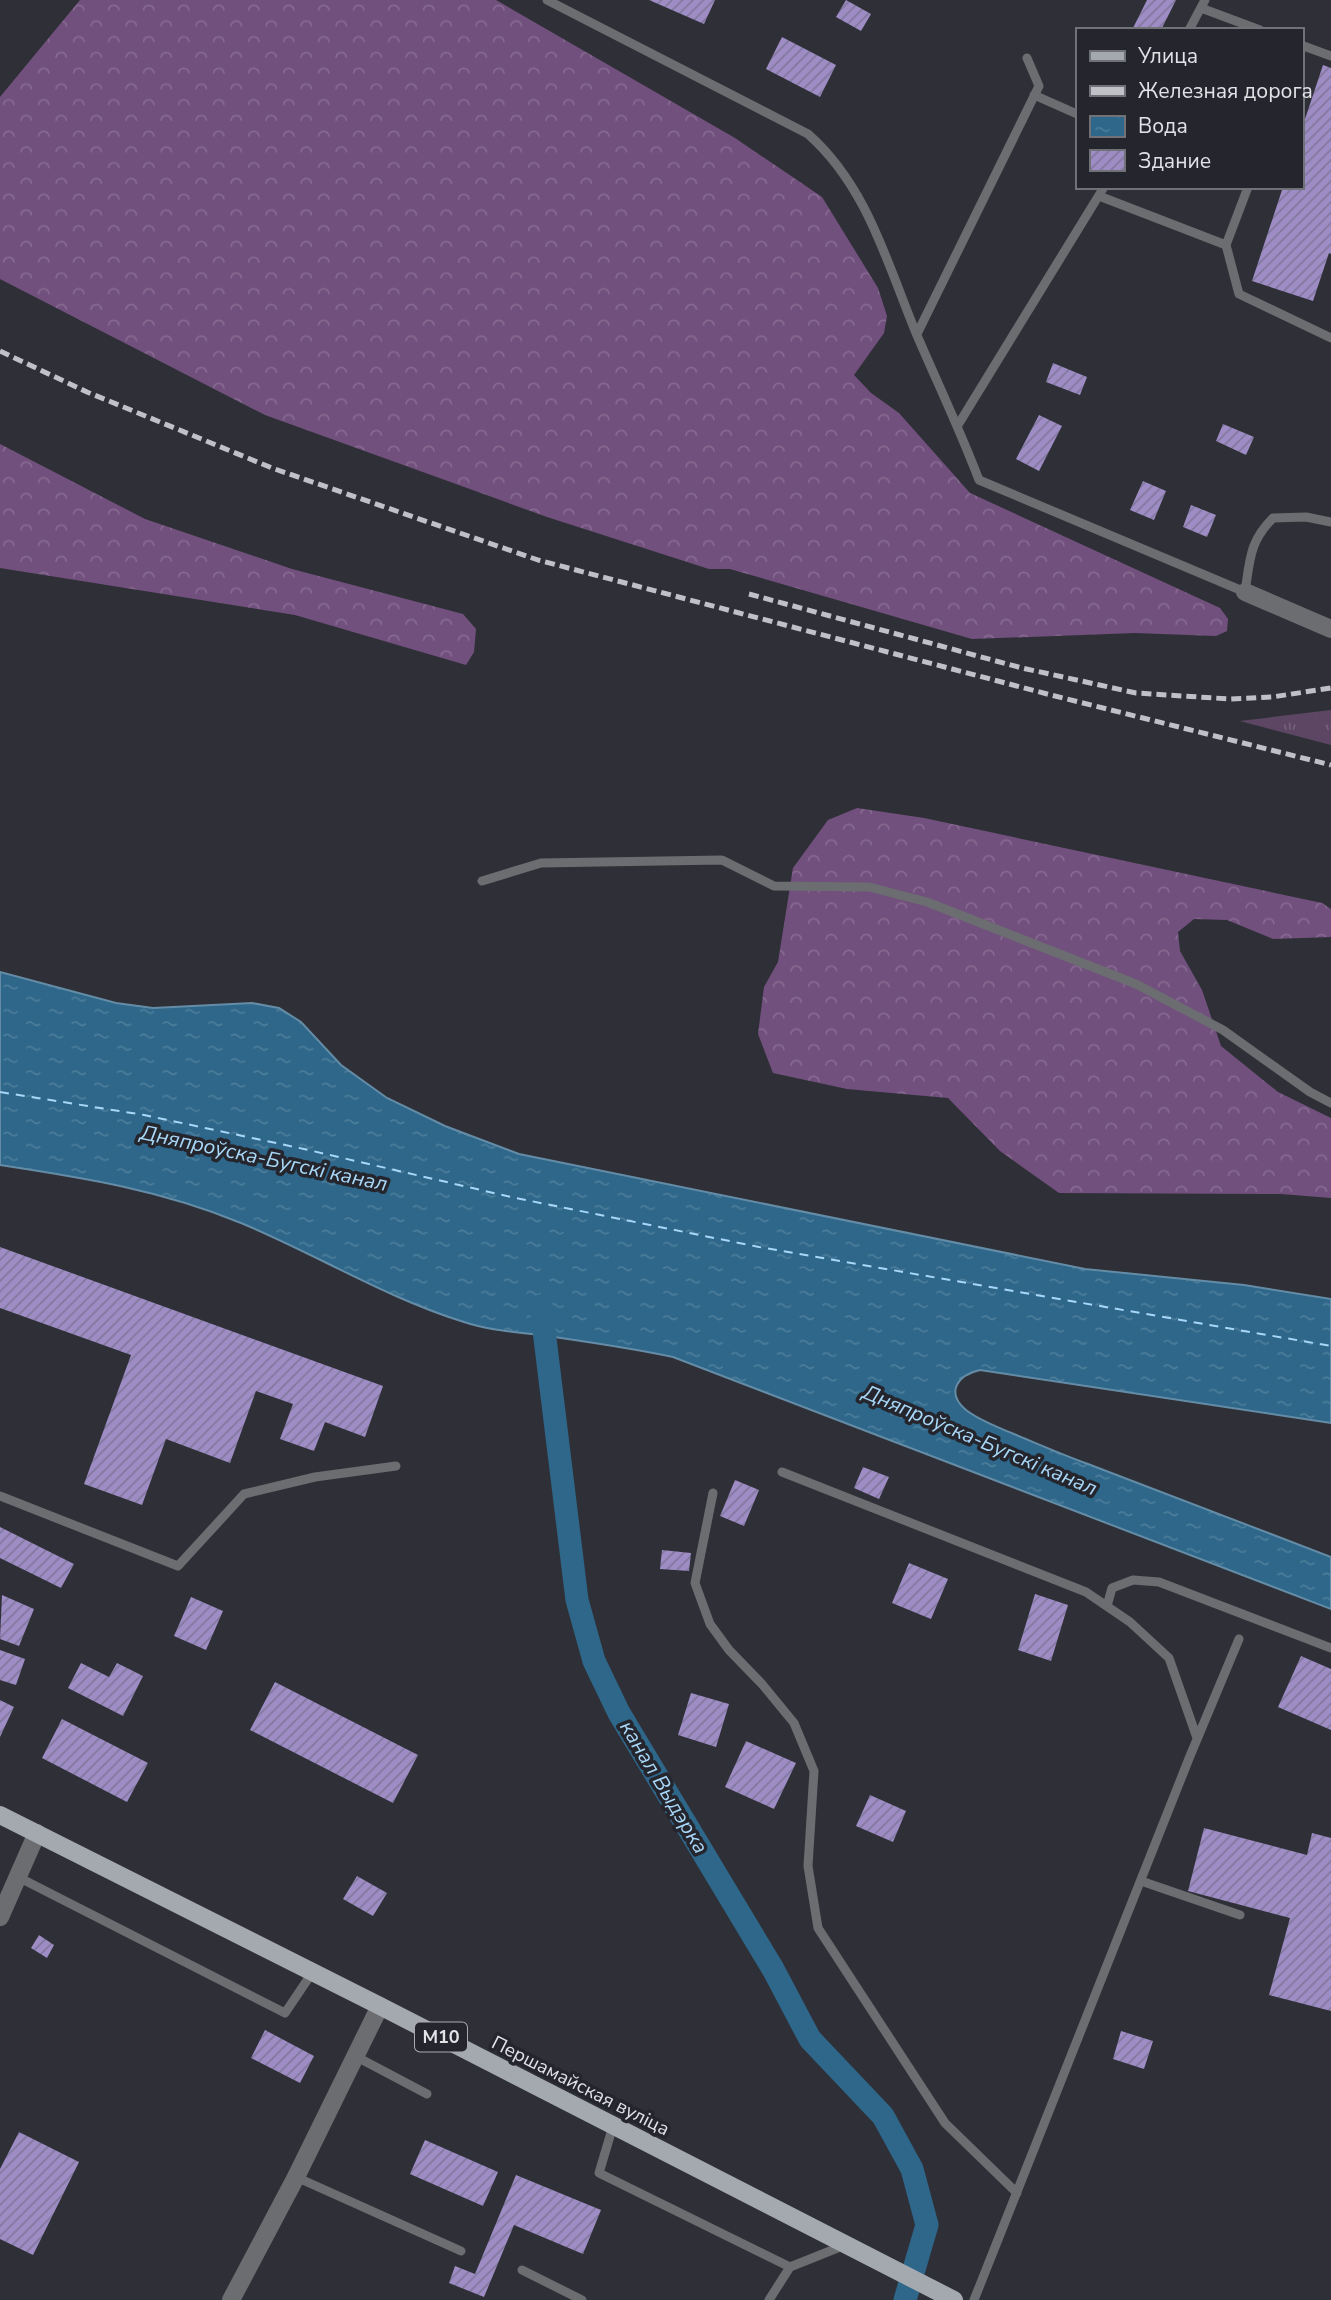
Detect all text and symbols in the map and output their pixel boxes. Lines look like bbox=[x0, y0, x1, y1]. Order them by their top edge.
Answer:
legend bbox=[1076, 28, 1303, 189]
text: Улица bbox=[1137, 42, 1198, 70]
text: Железная дорога bbox=[1138, 77, 1313, 105]
text: Вода bbox=[1138, 112, 1188, 140]
text: Здание bbox=[1138, 147, 1211, 175]
water label: Дняпроўска-Бугскі канал bbox=[137, 1118, 390, 1198]
water label: Дняпроўска-Бугскі канал bbox=[858, 1377, 1101, 1502]
water label: канал Выдэрка bbox=[613, 1715, 715, 1859]
road number: М10 bbox=[415, 2022, 467, 2052]
street label: Першамайская вуліца bbox=[487, 2030, 674, 2142]

